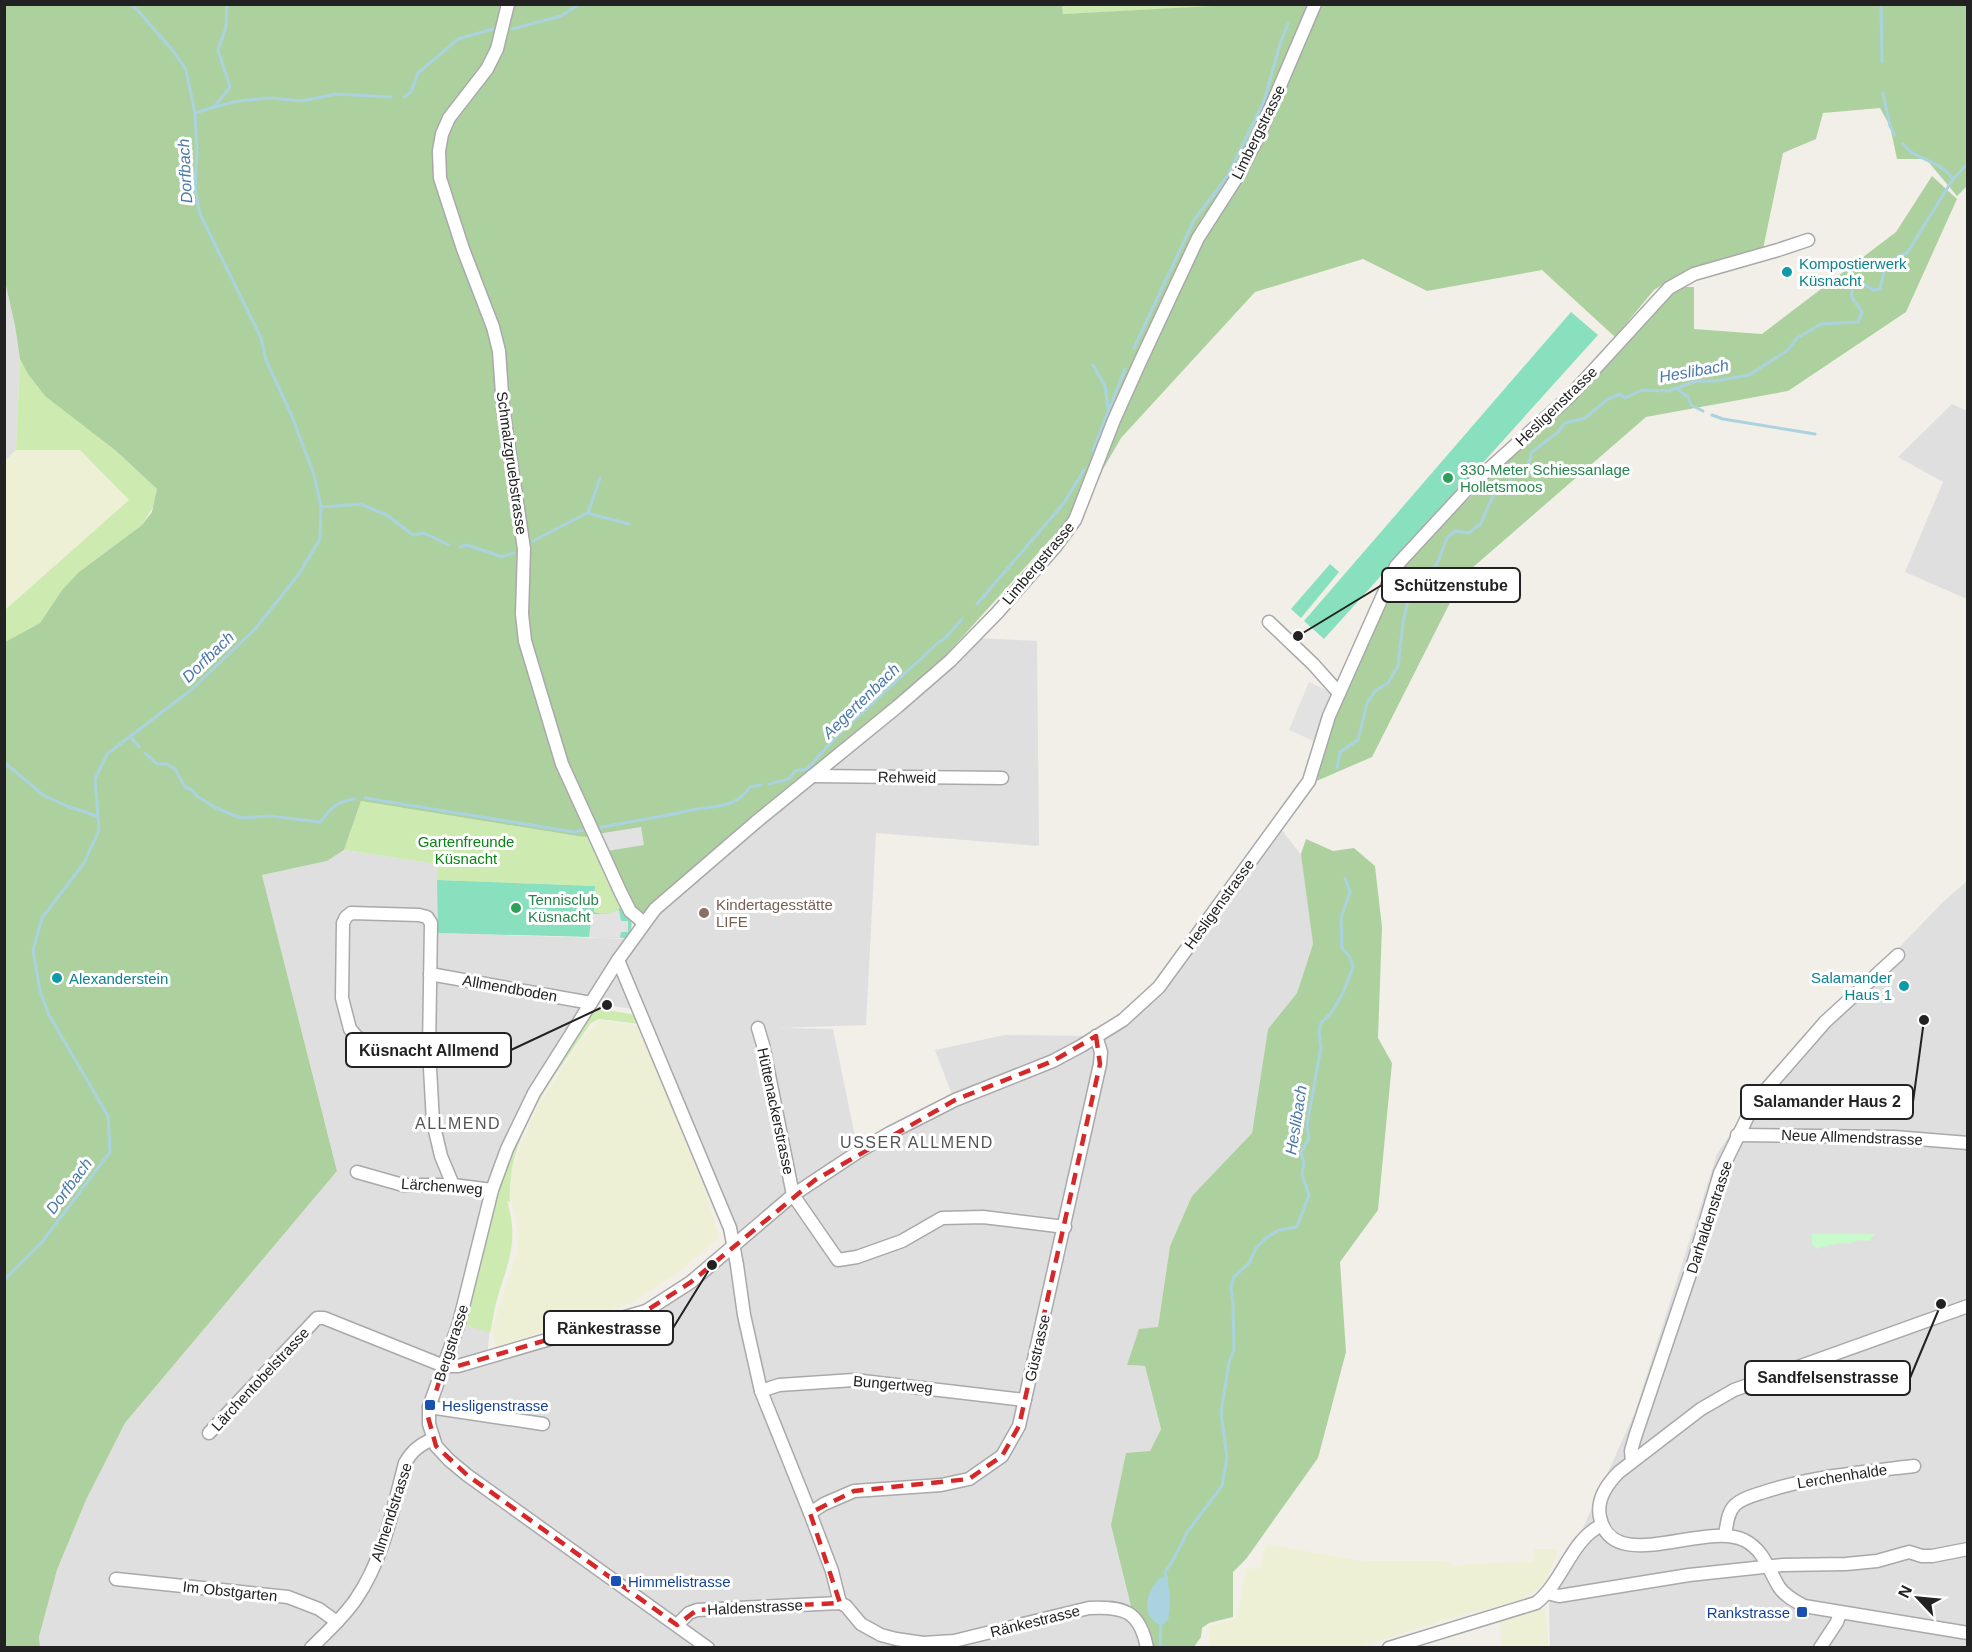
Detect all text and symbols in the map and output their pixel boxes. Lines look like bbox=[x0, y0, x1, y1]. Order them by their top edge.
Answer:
street label: Limbergstrasse bbox=[1228, 82, 1288, 182]
water label: Dorfbach bbox=[175, 138, 195, 204]
place label: Kompostierwerk Küsnacht bbox=[1799, 255, 1907, 289]
marker: Kompostierwerk Küsnacht bbox=[1780, 265, 1794, 279]
water label: Heslibach bbox=[1658, 357, 1730, 385]
street label: Hesligenstrasse bbox=[1512, 363, 1600, 449]
street label: Schmalzgruebstrasse bbox=[494, 390, 530, 536]
place label: 330-Meter Schiessanlage Holletsmoos bbox=[1460, 461, 1630, 495]
marker: 330-Meter Schiessanlage Holletsmoos bbox=[1441, 471, 1455, 485]
street label: Limbergstrasse bbox=[999, 518, 1077, 608]
callout: Schützenstube bbox=[1382, 568, 1520, 602]
text: Schützenstube bbox=[1394, 577, 1508, 594]
water label: Dorfbach bbox=[179, 628, 237, 686]
water label: Aegertenbach bbox=[819, 660, 903, 742]
street label: Rehweid bbox=[878, 768, 936, 786]
park label: Gartenfreunde Küsnacht bbox=[418, 833, 514, 867]
street label: Hesligenstrasse bbox=[1181, 856, 1257, 952]
place label: Tennisclub Küsnacht bbox=[528, 891, 599, 925]
place label: Kindertagesstätte LIFE bbox=[716, 896, 833, 930]
marker: Tennisclub Küsnacht bbox=[509, 901, 523, 915]
marker: Kindertagesstätte LIFE bbox=[697, 906, 711, 920]
place label: Salamander Haus 1 bbox=[1811, 969, 1892, 1003]
place label: Alexanderstein bbox=[69, 970, 168, 987]
marker: Alexanderstein bbox=[50, 971, 64, 985]
street label: Allmendboden bbox=[461, 971, 559, 1005]
marker: Salamander Haus 1 bbox=[1897, 979, 1911, 993]
callout: Küsnacht Allmend bbox=[346, 1033, 511, 1067]
text: Küsnacht Allmend bbox=[359, 1042, 499, 1059]
street label: Hüttenackerstrasse bbox=[754, 1046, 798, 1176]
water label: Heslibach bbox=[1282, 1084, 1310, 1156]
callout: Salamander Haus 2 bbox=[1741, 1085, 1913, 1119]
text: Salamander Haus 2 bbox=[1753, 1093, 1901, 1110]
district label: ALLMEND bbox=[415, 1115, 501, 1132]
street label: Neue Allmendstrasse bbox=[1781, 1126, 1923, 1148]
district label: USSER ALLMEND bbox=[840, 1134, 994, 1151]
water label: Dorfbach bbox=[43, 1155, 95, 1217]
street label: Darhaldenstrasse bbox=[1683, 1158, 1735, 1276]
street label: Lärchenweg bbox=[401, 1175, 483, 1197]
street label: Bergstrasse bbox=[431, 1302, 471, 1384]
callout: Ränkestrasse bbox=[544, 1311, 673, 1345]
street label: Güstrasse bbox=[1021, 1313, 1053, 1383]
text: Ränkestrasse bbox=[557, 1320, 661, 1337]
street label: Lärchentobelstrasse bbox=[208, 1324, 312, 1434]
callout: Sandfelsenstrasse bbox=[1745, 1361, 1910, 1395]
text: Sandfelsenstrasse bbox=[1757, 1369, 1899, 1386]
street label: Bungertweg bbox=[852, 1372, 934, 1396]
place label: Hesligenstrasse bbox=[442, 1397, 549, 1414]
marker: Hesligenstrasse bbox=[423, 1398, 437, 1412]
street label: Lerchenhalde bbox=[1796, 1460, 1888, 1492]
street label: Allmendstrasse bbox=[367, 1461, 415, 1563]
north arrow bbox=[1888, 1568, 1948, 1628]
place label: Himmelistrasse bbox=[628, 1573, 731, 1590]
marker: Himmelistrasse bbox=[609, 1574, 623, 1588]
street label: Im Obstgarten bbox=[182, 1578, 278, 1604]
text: N bbox=[1895, 1583, 1915, 1601]
street label: Haldenstrasse bbox=[707, 1596, 803, 1618]
street label: Ränkestrasse bbox=[988, 1602, 1082, 1640]
place label: Rankstrasse bbox=[1707, 1604, 1790, 1621]
marker: Rankstrasse bbox=[1795, 1605, 1809, 1619]

